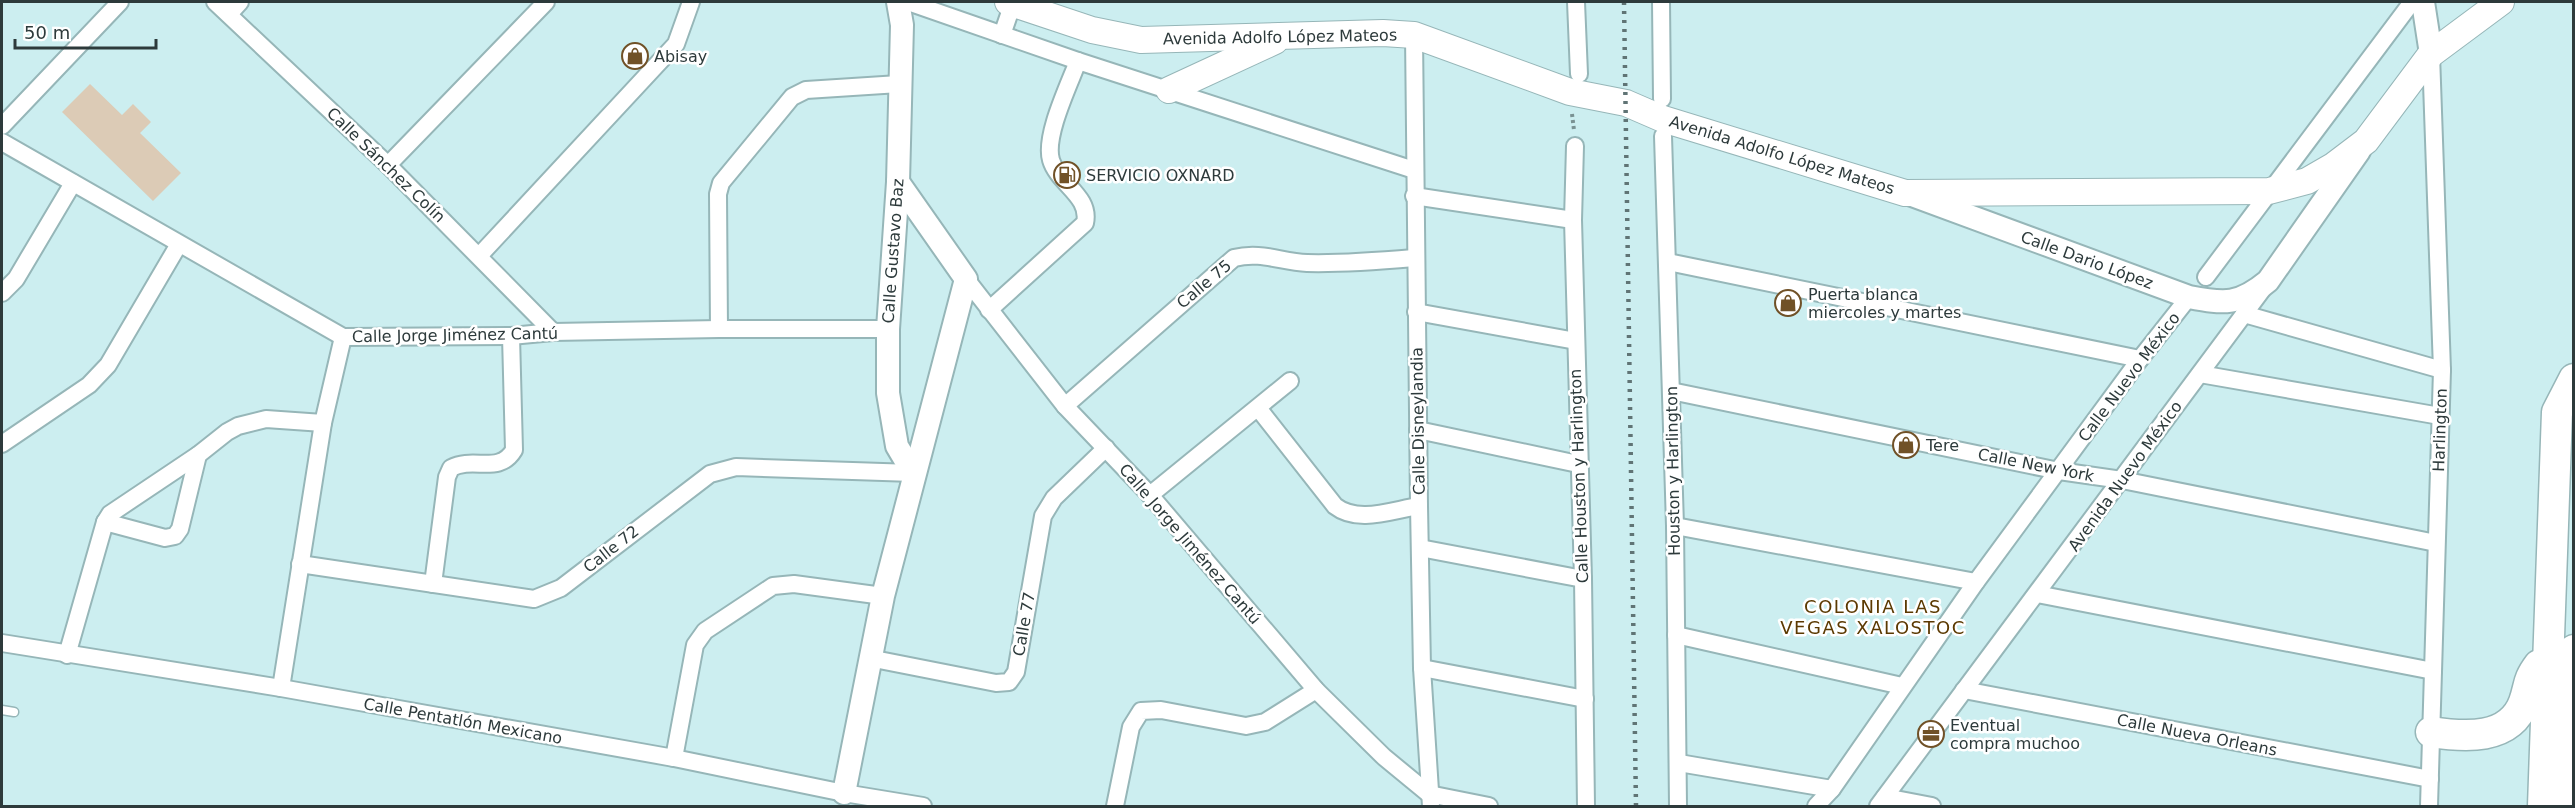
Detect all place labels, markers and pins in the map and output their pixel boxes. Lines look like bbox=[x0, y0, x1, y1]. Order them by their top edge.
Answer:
shop icon: Abisay bbox=[620, 41, 650, 71]
place label: Abisay bbox=[654, 47, 707, 66]
fuel station icon: SERVICIO OXNARD bbox=[1052, 160, 1082, 190]
place label: SERVICIO OXNARD bbox=[1086, 166, 1235, 185]
place label: Puerta blanca miercoles y martes bbox=[1808, 285, 1961, 322]
shop icon: Puerta blanca miercoles y martes bbox=[1773, 288, 1803, 318]
shop icon: Tere bbox=[1891, 430, 1921, 460]
place label: Tere bbox=[1925, 436, 1959, 455]
place label: Eventual compra muchoo bbox=[1950, 716, 2080, 753]
office icon: Eventual compra muchoo bbox=[1916, 719, 1946, 749]

